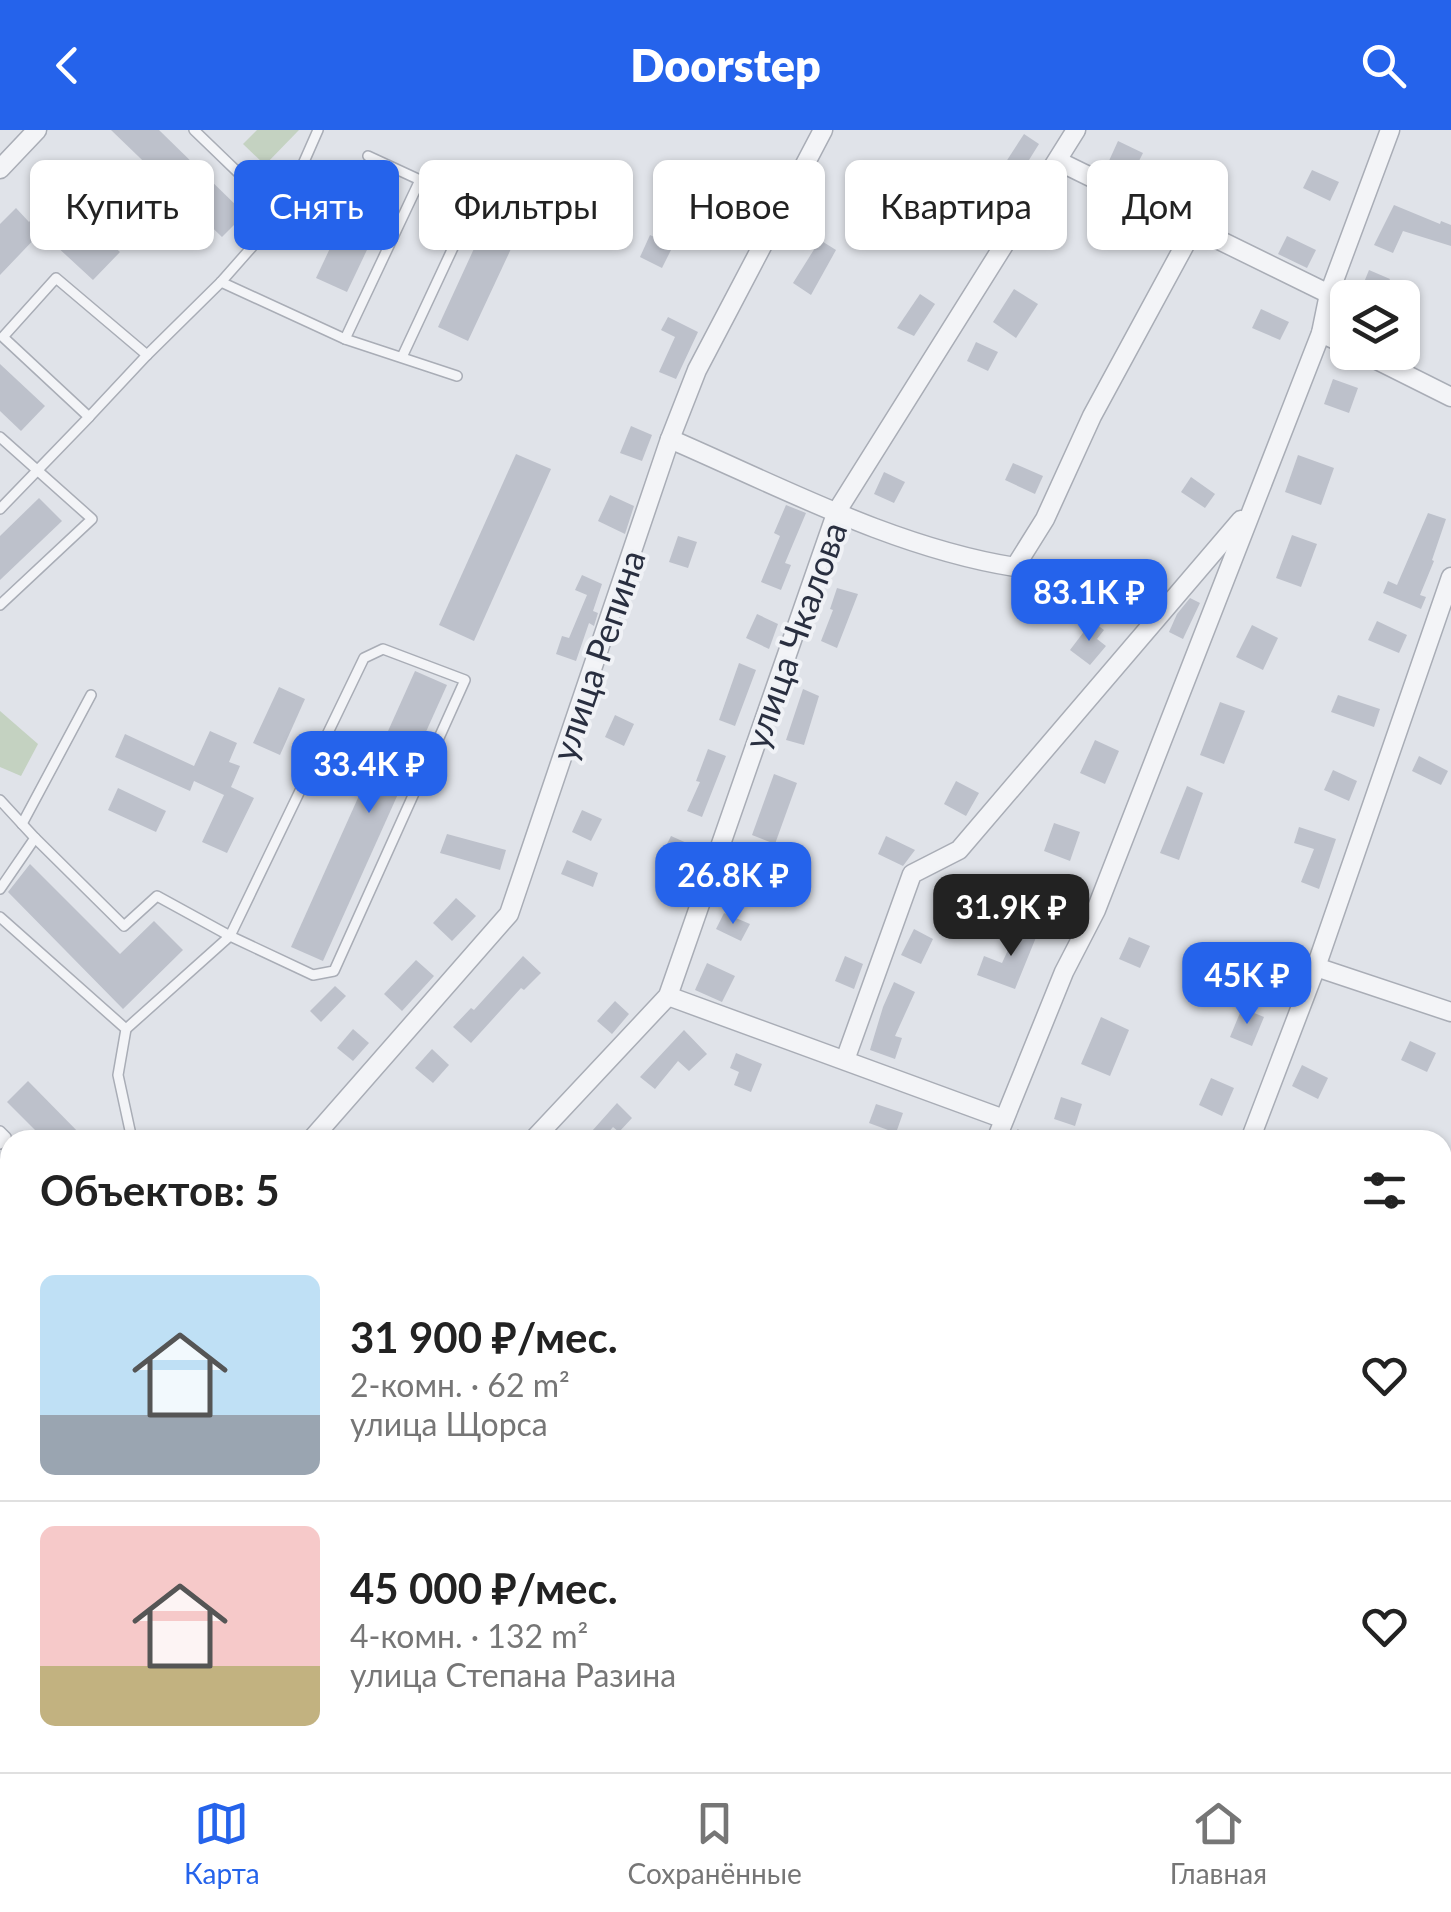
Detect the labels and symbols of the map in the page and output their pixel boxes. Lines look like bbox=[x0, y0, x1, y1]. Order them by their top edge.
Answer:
street label: улица Чкалова bbox=[734, 516, 854, 754]
street label: улица Репина bbox=[541, 544, 653, 766]
pin: 83.1K ₽ bbox=[997, 559, 1181, 644]
pin: 33.4K ₽ bbox=[277, 731, 461, 816]
pin: 26.8K ₽ bbox=[641, 842, 825, 927]
pin: 31.9K ₽ bbox=[919, 874, 1103, 959]
pin: 45K ₽ bbox=[1177, 942, 1317, 1027]

